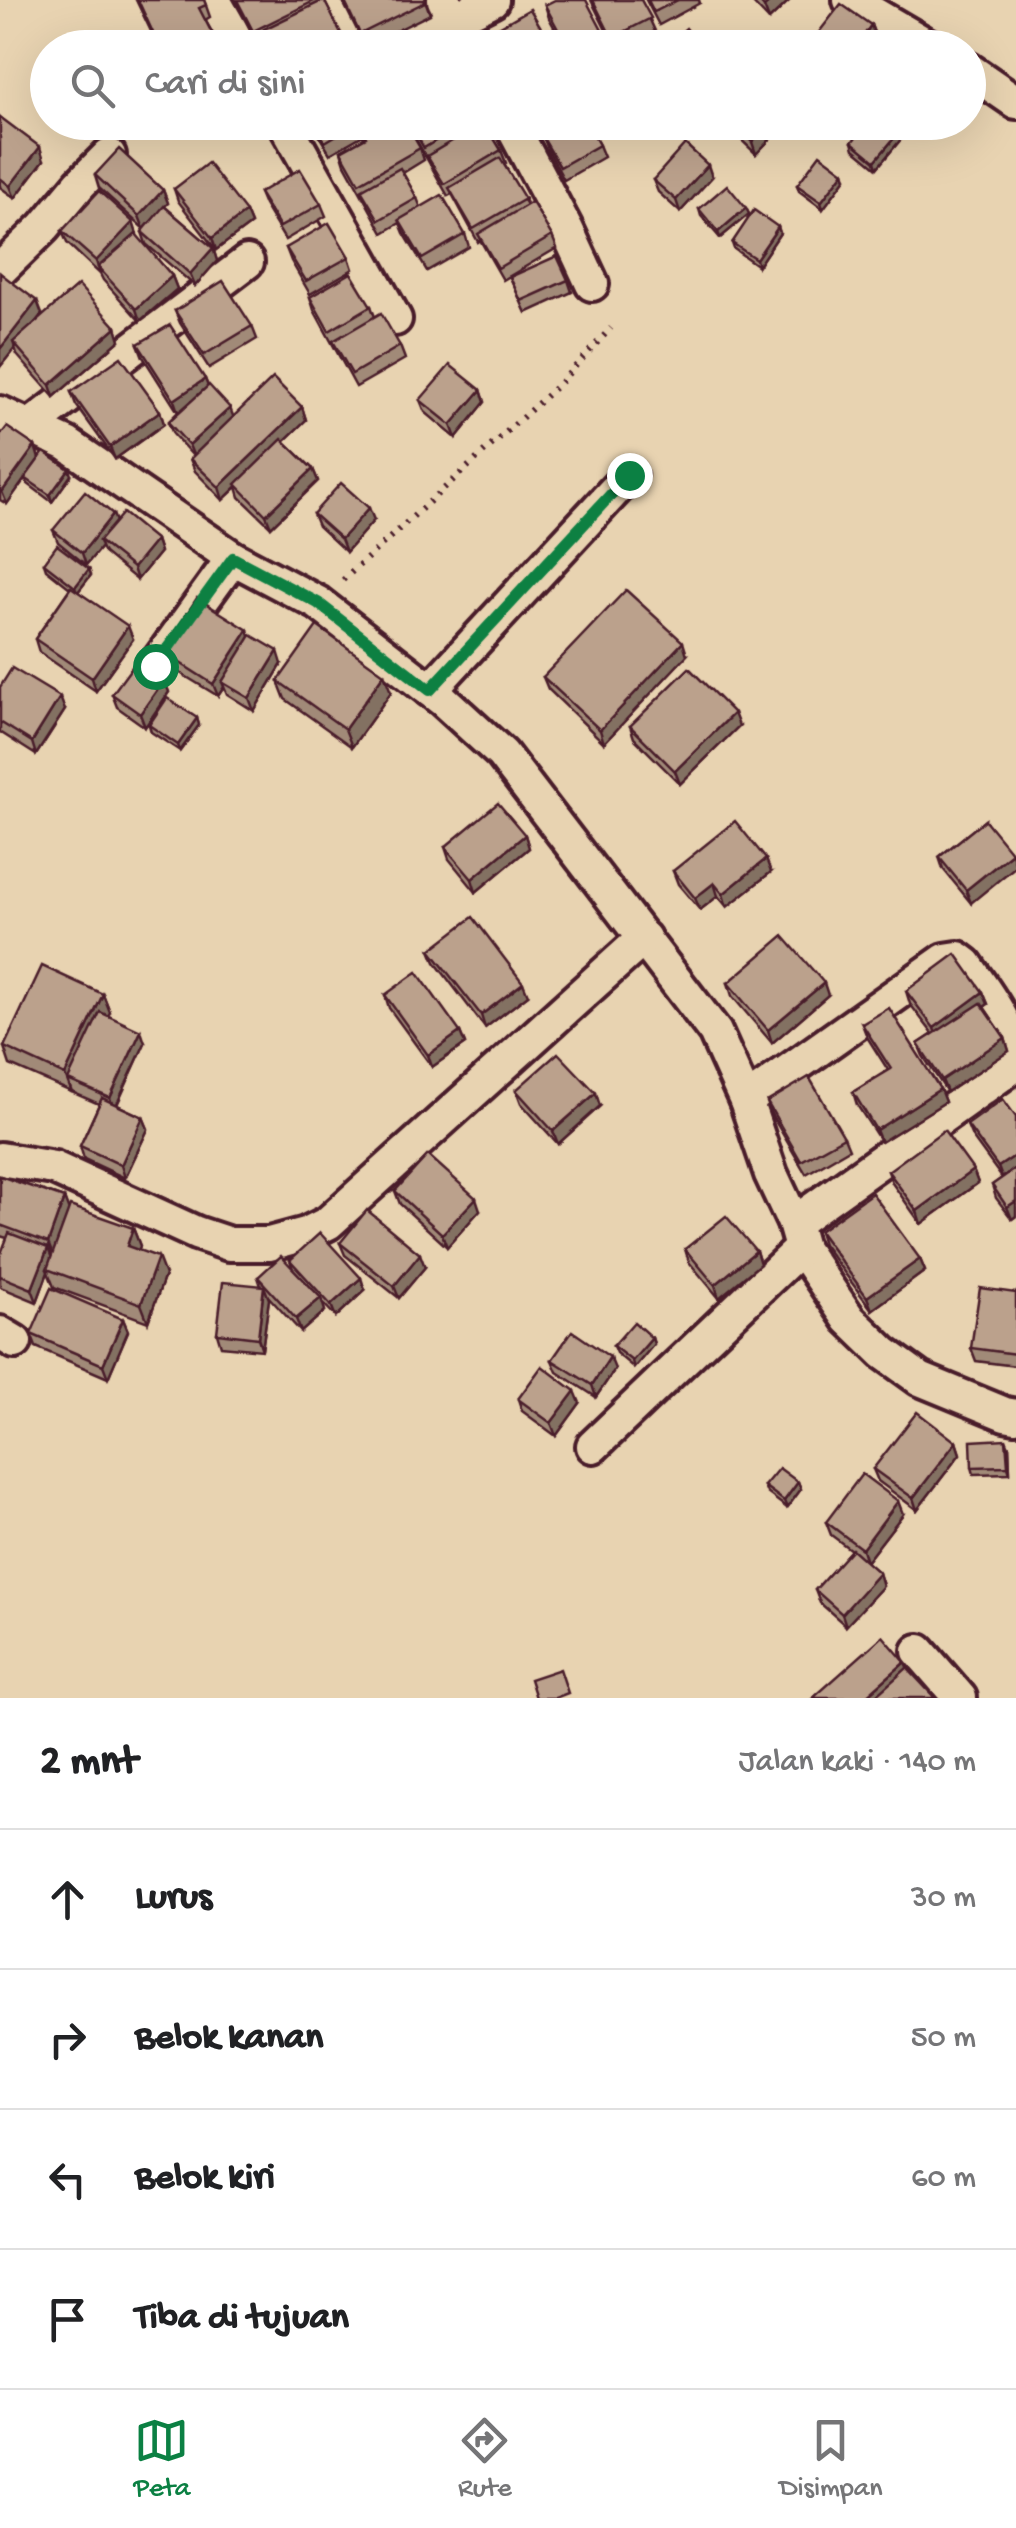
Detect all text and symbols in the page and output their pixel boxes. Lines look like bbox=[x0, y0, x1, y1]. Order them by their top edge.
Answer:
search box bbox=[30, 30, 986, 140]
icon: search bbox=[65, 58, 120, 113]
text: Cari di sini bbox=[145, 63, 305, 107]
route end bbox=[607, 453, 653, 499]
route start bbox=[133, 644, 179, 690]
text: 2 mnt bbox=[40, 1739, 137, 1788]
text: Jalan kaki · 140 m bbox=[739, 1744, 976, 1782]
icon: ahead bbox=[40, 1872, 95, 1927]
text: Lurus bbox=[135, 1877, 212, 1921]
text: 30 m bbox=[911, 1880, 976, 1918]
icon: right bbox=[40, 2012, 95, 2067]
text: Belok kanan bbox=[135, 2017, 323, 2061]
text: 50 m bbox=[911, 2020, 976, 2058]
icon: left bbox=[40, 2152, 95, 2207]
text: Belok kiri bbox=[135, 2157, 275, 2201]
text: 60 m bbox=[911, 2160, 976, 2198]
icon: arrive bbox=[40, 2292, 95, 2347]
text: Tiba di tujuan bbox=[135, 2297, 349, 2341]
tab: Peta bbox=[133, 2413, 190, 2506]
tab: Rute bbox=[457, 2413, 512, 2506]
tab: Disimpan bbox=[779, 2413, 883, 2506]

